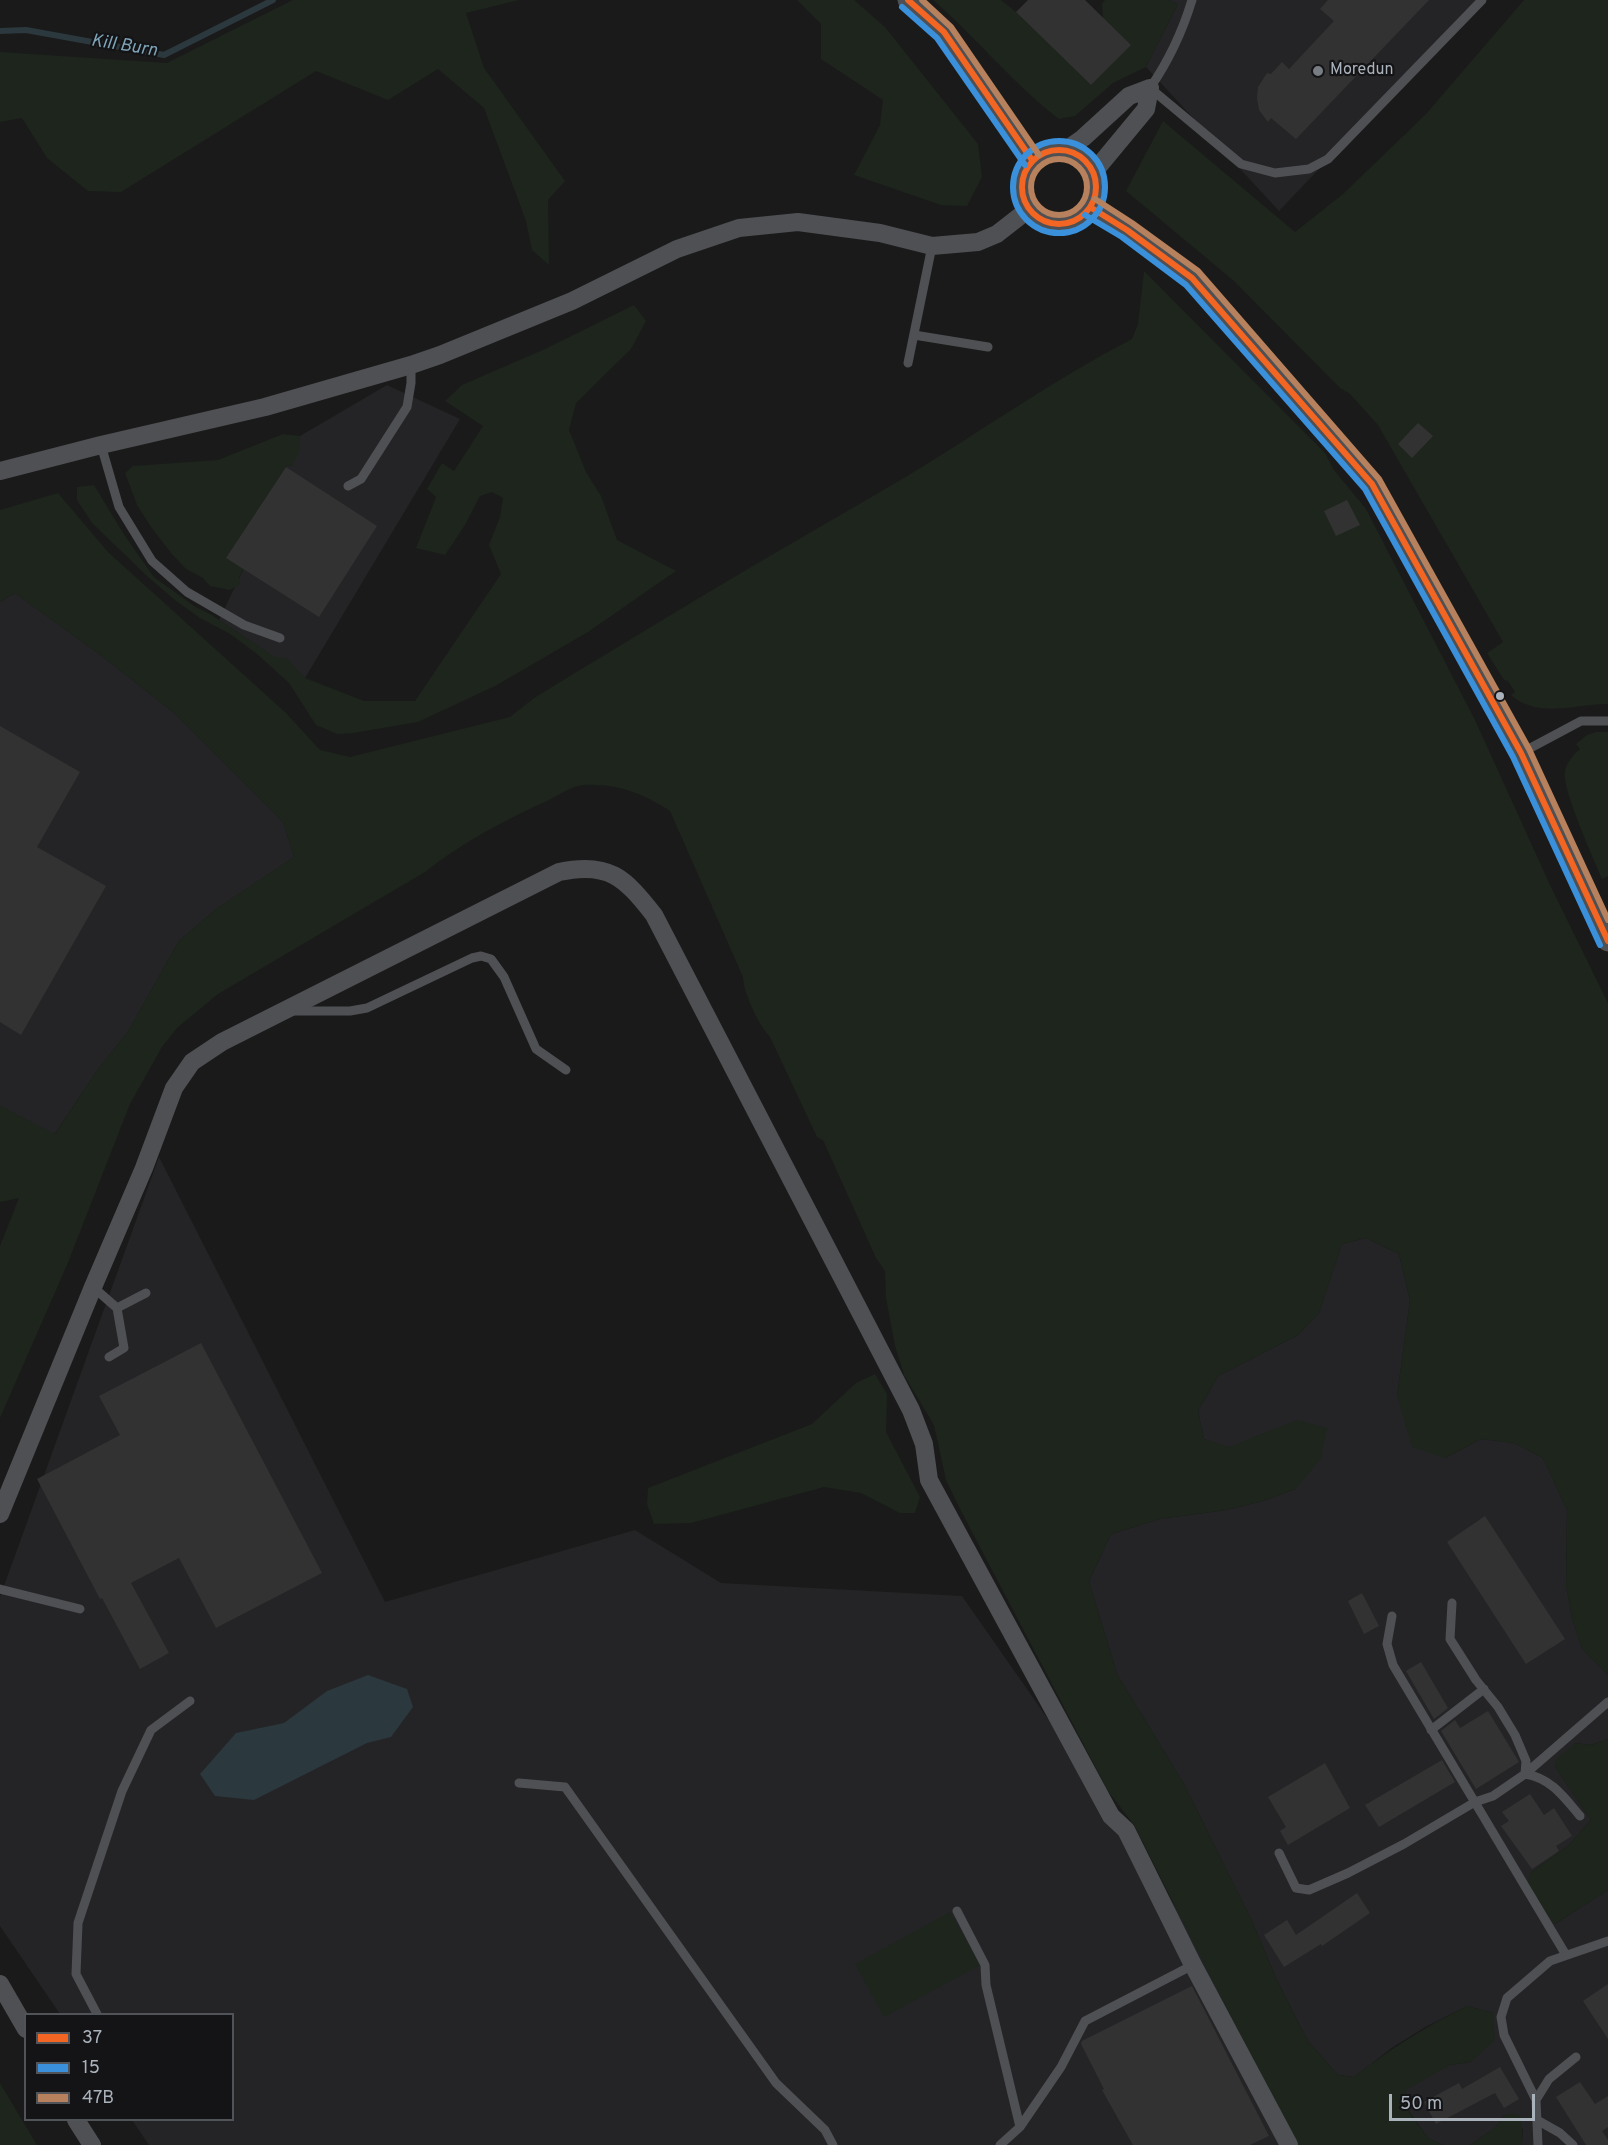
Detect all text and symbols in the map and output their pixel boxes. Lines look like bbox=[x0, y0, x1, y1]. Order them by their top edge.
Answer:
water label: Kill Burn bbox=[89, 31, 159, 63]
place label: Moredun bbox=[1330, 61, 1394, 81]
marker: Moredun bbox=[1311, 64, 1325, 78]
unlabelled marker bbox=[1494, 690, 1506, 702]
legend bbox=[24, 2013, 234, 2121]
text: 37 bbox=[82, 2027, 102, 2050]
text: 15 bbox=[82, 2057, 100, 2080]
scale bar bbox=[1392, 2082, 1538, 2120]
text: 47B bbox=[82, 2087, 114, 2110]
text: 50 m bbox=[1400, 2093, 1442, 2116]

